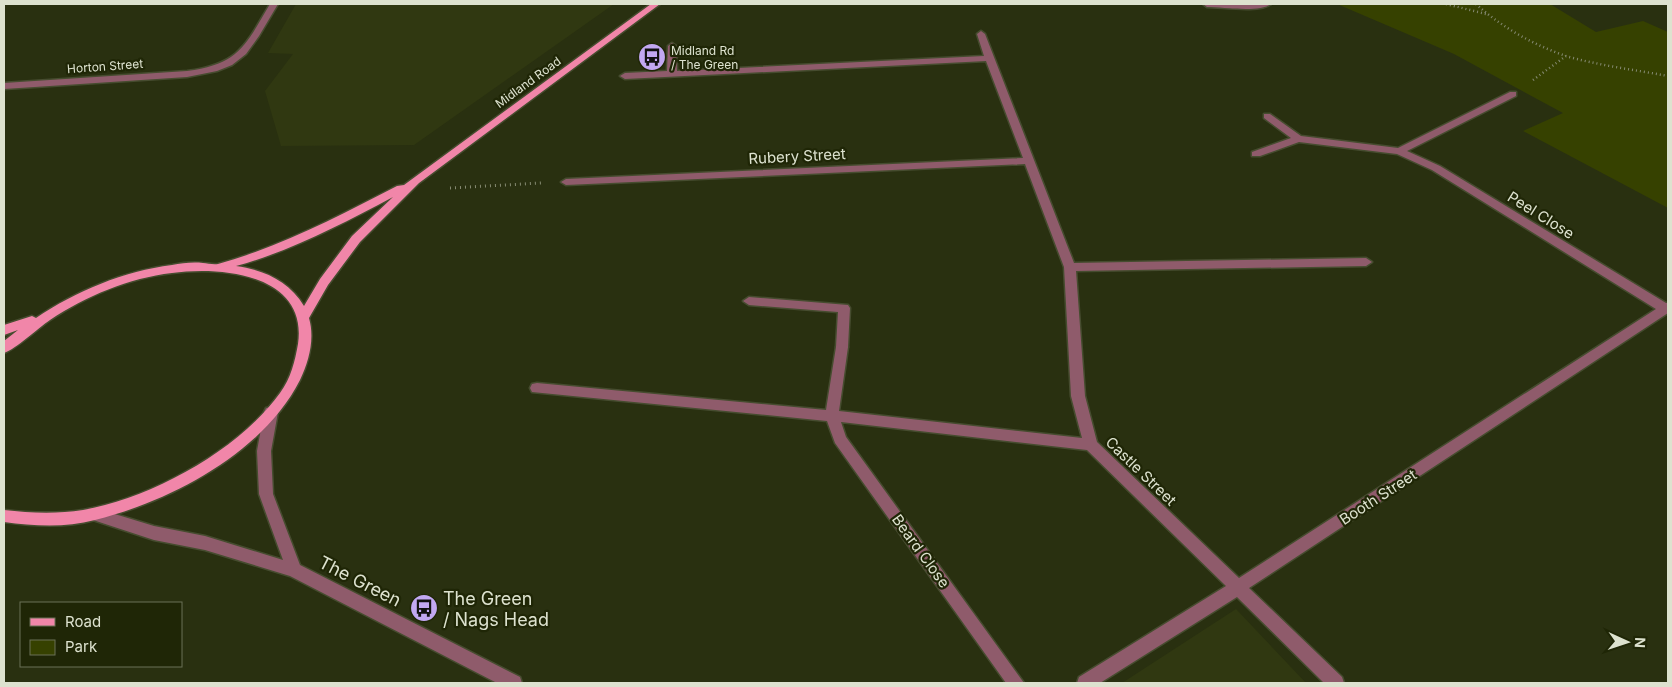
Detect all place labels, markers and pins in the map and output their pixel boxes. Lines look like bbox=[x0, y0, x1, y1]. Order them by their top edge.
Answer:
bus stop icon: Midland Rd / The Green bbox=[637, 42, 667, 72]
place label: Midland Rd / The Green bbox=[671, 43, 738, 72]
place label: The Green / Nags Head bbox=[443, 588, 549, 630]
bus stop icon: The Green / Nags Head bbox=[409, 593, 439, 623]

